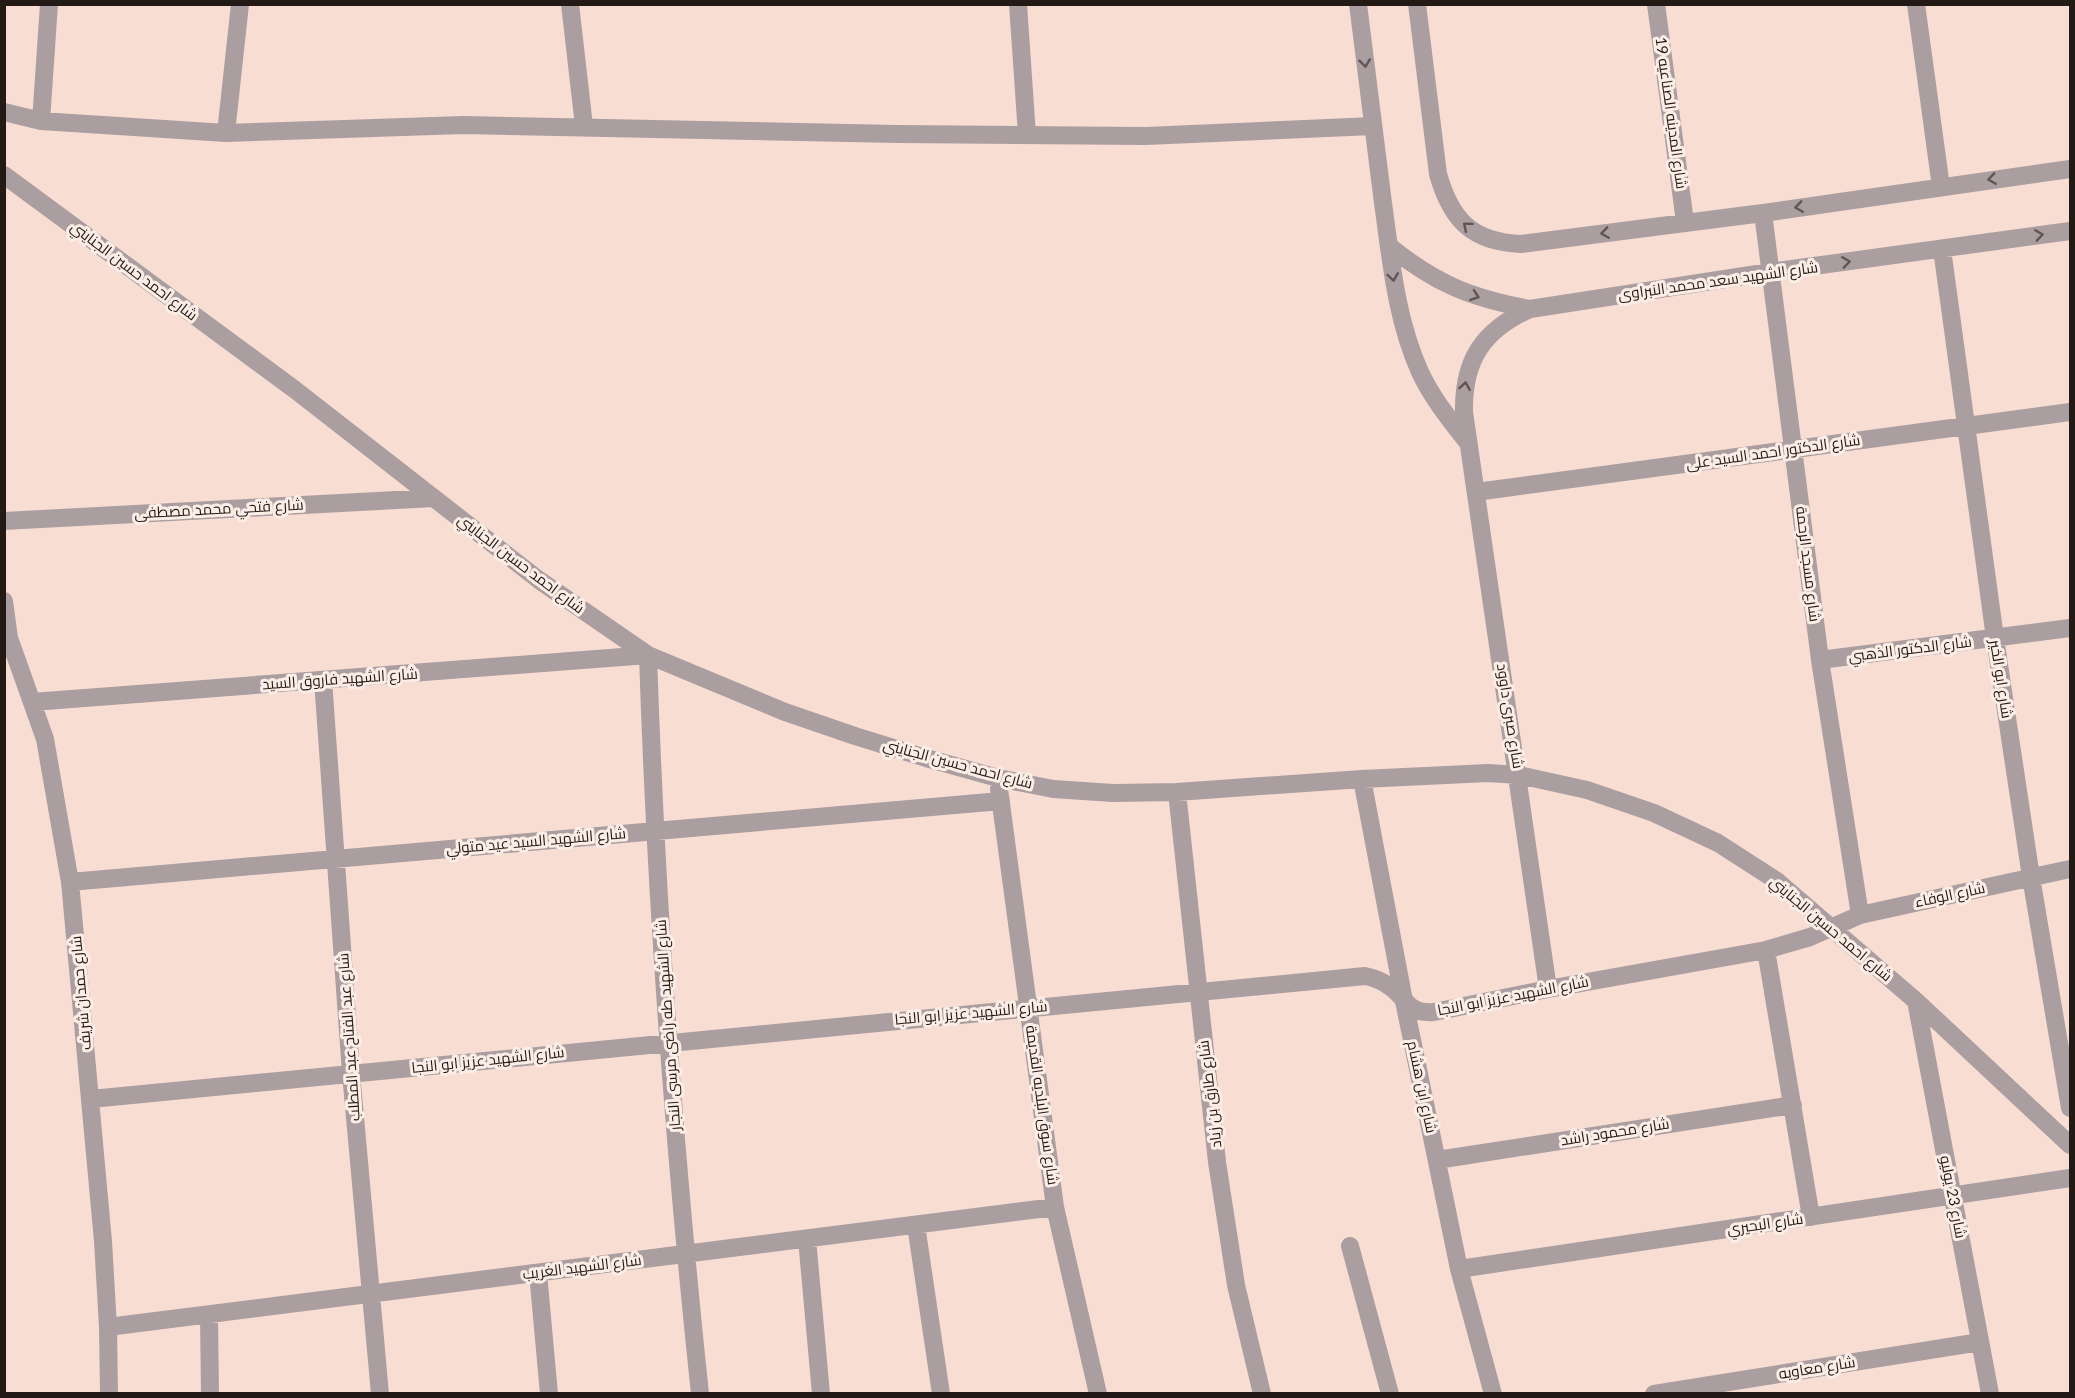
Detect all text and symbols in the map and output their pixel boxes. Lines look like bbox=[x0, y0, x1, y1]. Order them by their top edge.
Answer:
street label: شارع المدينه الصناعيه 19 bbox=[1649, 36, 1692, 190]
one-way arrow bbox=[1359, 58, 1371, 67]
one-way arrow bbox=[1987, 173, 1996, 185]
one-way arrow bbox=[1794, 201, 1803, 213]
street label: شارع احمد حسين الجنايني bbox=[65, 217, 201, 327]
one-way arrow bbox=[1463, 222, 1474, 233]
one-way arrow bbox=[1601, 226, 1610, 238]
one-way arrow bbox=[2035, 230, 2044, 242]
one-way arrow bbox=[1841, 256, 1851, 268]
street label: شارع الشهيد سعد محمد النبراوى bbox=[1617, 257, 1819, 306]
one-way arrow bbox=[1387, 272, 1399, 281]
one-way arrow bbox=[1469, 289, 1480, 301]
one-way arrow bbox=[1459, 382, 1471, 391]
street label: شارع الدكتور احمد السيد على bbox=[1685, 430, 1862, 475]
street label: شارع فتحي محمد مصطفى bbox=[134, 495, 304, 525]
street label: شارع مسجد الرحمة bbox=[1790, 505, 1825, 623]
street label: شارع احمد حسين الجنايني bbox=[452, 510, 588, 620]
street label: شارع الدكتور الذهبي bbox=[1847, 632, 1973, 668]
street label: شارع ابو الخير bbox=[1984, 637, 2017, 720]
street label: شارع صبرى داوود bbox=[1491, 662, 1528, 770]
street label: شارع الشهيد فاروق السيد bbox=[261, 664, 419, 695]
street label: شارع احمد حسين الجنايني bbox=[881, 734, 1035, 796]
street label: شارع الشهيد السيد عيد متولي bbox=[445, 823, 627, 861]
street label: شارع احمد حسين الجنايني bbox=[1764, 872, 1896, 988]
street label: شارع الوفاء bbox=[1913, 878, 1987, 913]
street label: شارع الشهيد طه راضى مرسى النجار bbox=[651, 919, 686, 1132]
street label: شارع حمدان شريف bbox=[66, 935, 97, 1051]
street label: شارع عبد الفتاح عبد المطلب bbox=[333, 952, 366, 1122]
street label: شارع الشهيد عزيز ابو النجا bbox=[1436, 972, 1591, 1021]
street label: شارع الشهيد عزيز ابو النجا bbox=[894, 996, 1048, 1031]
street label: شارع سوق البلديه القديمة bbox=[1020, 1024, 1063, 1186]
street label: شارع طارق بن زياد bbox=[1193, 1039, 1228, 1149]
street label: شارع ابن هشام bbox=[1401, 1039, 1442, 1135]
street label: شارع الشهيد عزيز ابو النجا bbox=[411, 1042, 566, 1079]
street label: شارع محمود راشد bbox=[1559, 1114, 1671, 1151]
street label: شارع 23 يوليو bbox=[1934, 1154, 1971, 1240]
street label: شارع البحيري bbox=[1726, 1209, 1805, 1241]
street label: شارع الشهيد الغريب bbox=[521, 1250, 643, 1285]
street label: شارع معاويه bbox=[1777, 1352, 1857, 1385]

